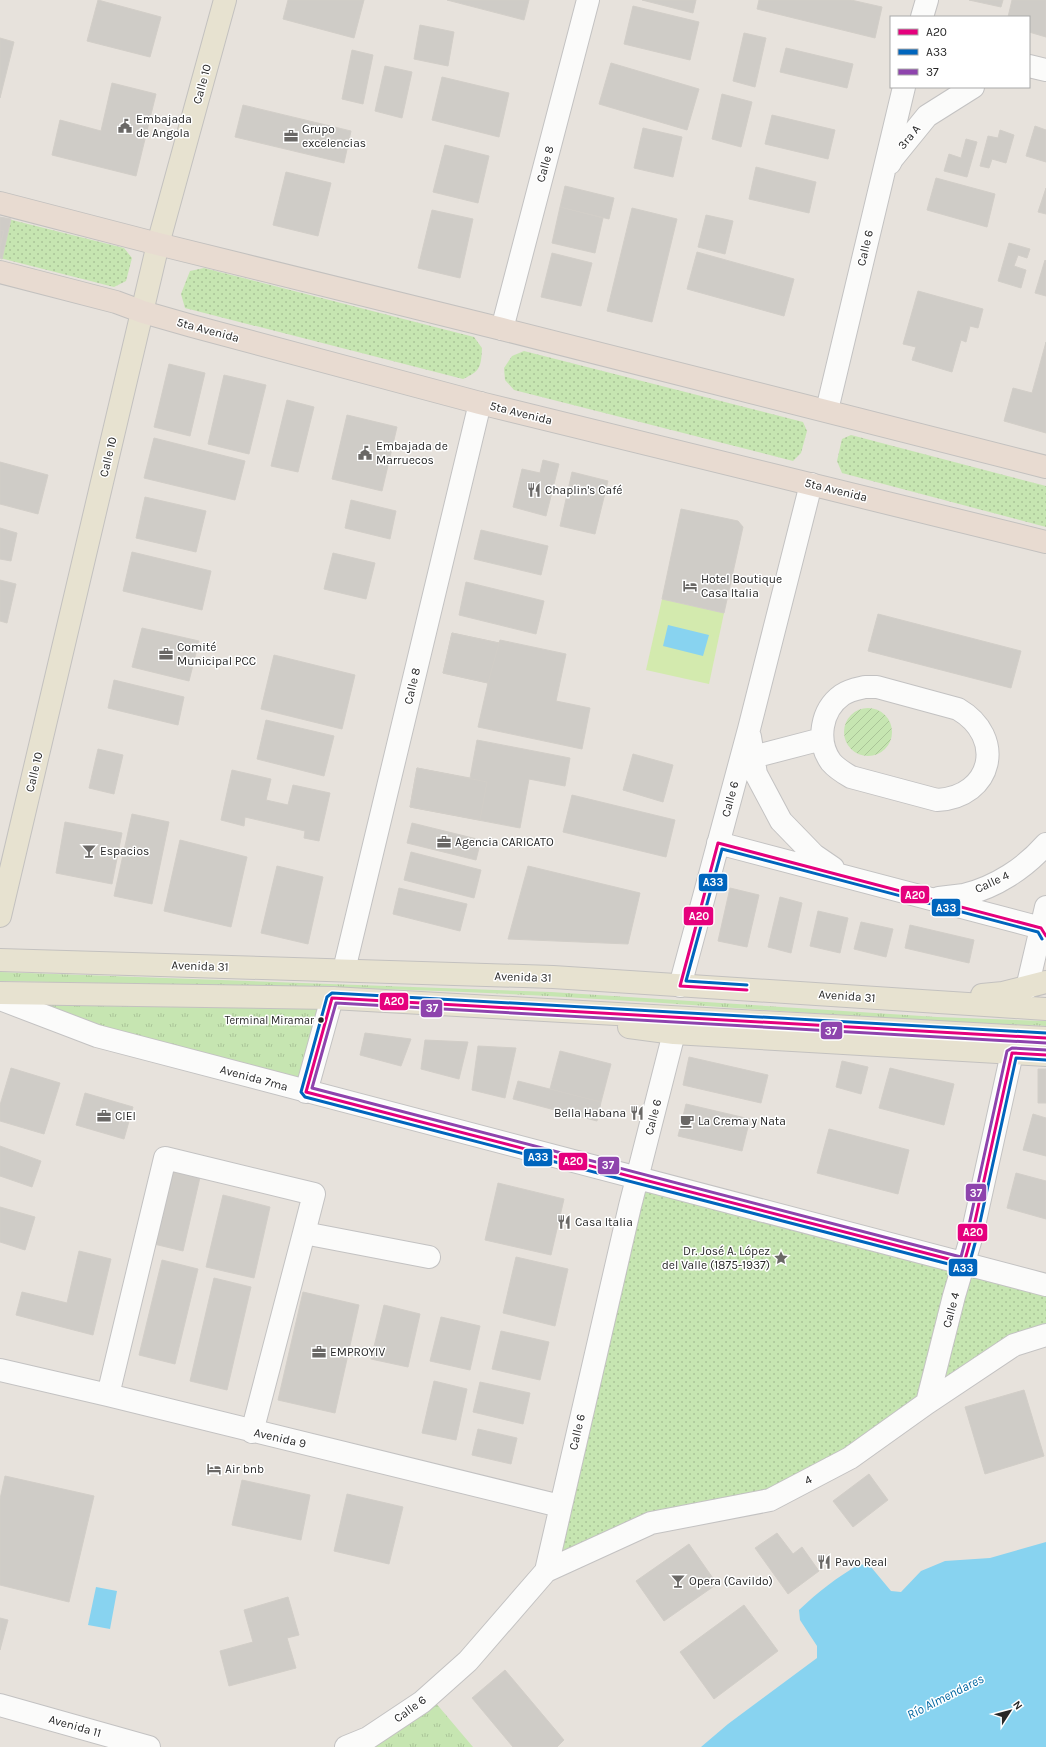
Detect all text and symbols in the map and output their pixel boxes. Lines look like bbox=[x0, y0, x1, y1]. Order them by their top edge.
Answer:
legend bbox=[890, 16, 1030, 88]
text: A20 bbox=[926, 25, 947, 39]
text: A33 bbox=[926, 45, 947, 59]
street label: Calle 10 bbox=[190, 62, 214, 106]
text: 37 bbox=[926, 65, 939, 79]
place label: Embajada de Angola bbox=[136, 112, 192, 140]
public building icon: Embajada de Angola bbox=[117, 118, 133, 134]
place label: Grupo excelencias bbox=[302, 122, 366, 150]
street label: 3ra A bbox=[895, 122, 923, 152]
office icon: Grupo excelencias bbox=[283, 128, 299, 144]
street label: Calle 8 bbox=[533, 144, 557, 184]
street label: Calle 6 bbox=[854, 228, 876, 267]
street label: 5ta Avenida bbox=[175, 315, 241, 345]
street label: 5ta Avenida bbox=[488, 398, 554, 428]
street label: Calle 10 bbox=[97, 436, 119, 478]
place label: Embajada de Marruecos bbox=[376, 439, 448, 467]
public building icon: Embajada de Marruecos bbox=[357, 445, 373, 461]
street label: 5ta Avenida bbox=[803, 475, 869, 505]
restaurant icon: Chaplin's Café bbox=[526, 482, 542, 498]
place label: Chaplin's Café bbox=[545, 483, 622, 497]
place label: Hotel Boutique Casa Italia bbox=[701, 572, 782, 600]
hotel icon: Hotel Boutique Casa Italia bbox=[682, 578, 698, 594]
place label: Comité Municipal PCC bbox=[177, 640, 256, 668]
office icon: Comité Municipal PCC bbox=[158, 646, 174, 662]
street label: Calle 8 bbox=[401, 666, 423, 706]
street label: Calle 10 bbox=[23, 751, 45, 793]
street label: Calle 6 bbox=[719, 779, 742, 818]
office icon: Agencia CARICATO bbox=[436, 834, 452, 850]
place label: Agencia CARICATO bbox=[455, 835, 554, 849]
bar icon: Espacios bbox=[81, 843, 97, 859]
place label: Espacios bbox=[100, 844, 149, 858]
street label: Calle 4 bbox=[973, 868, 1012, 896]
line badge: A33 bbox=[698, 873, 728, 892]
text: A33 bbox=[703, 876, 723, 889]
line badge: A20 bbox=[900, 885, 930, 904]
text: A20 bbox=[905, 889, 925, 902]
line badge: A33 bbox=[931, 898, 961, 917]
text: A33 bbox=[936, 902, 956, 915]
line badge: A20 bbox=[683, 906, 714, 926]
text: A20 bbox=[689, 910, 709, 923]
street label: Avenida 31 bbox=[171, 958, 229, 974]
street label: Avenida 31 bbox=[494, 969, 552, 985]
street label: Avenida 31 bbox=[818, 987, 876, 1005]
line badge: A20 bbox=[379, 992, 409, 1011]
text: A20 bbox=[384, 995, 404, 1008]
line badge: 37 bbox=[420, 999, 443, 1018]
text: 37 bbox=[426, 1002, 439, 1015]
place label: Terminal Miramar bbox=[225, 1014, 314, 1027]
marker: Terminal Miramar bbox=[316, 1015, 326, 1025]
line badge: 37 bbox=[820, 1021, 843, 1040]
text: 37 bbox=[825, 1025, 838, 1038]
street label: Avenida 7ma bbox=[219, 1062, 289, 1094]
street label: Calle 6 bbox=[642, 1097, 664, 1136]
restaurant icon: Bella Habana bbox=[629, 1105, 645, 1121]
place label: Bella Habana bbox=[554, 1106, 626, 1120]
office icon: CIEI bbox=[96, 1108, 112, 1124]
place label: CIEI bbox=[115, 1109, 136, 1123]
cafe icon: La Crema y Nata bbox=[679, 1113, 695, 1129]
place label: La Crema y Nata bbox=[698, 1114, 786, 1128]
line badge: A33 bbox=[523, 1148, 553, 1167]
text: A33 bbox=[528, 1151, 548, 1164]
line badge: A20 bbox=[558, 1152, 588, 1171]
text: A20 bbox=[563, 1155, 583, 1168]
line badge: 37 bbox=[597, 1156, 620, 1175]
text: 37 bbox=[602, 1159, 615, 1172]
line badge: 37 bbox=[965, 1183, 987, 1202]
text: 37 bbox=[970, 1187, 983, 1200]
restaurant icon: Casa Italia bbox=[556, 1214, 572, 1230]
place label: Casa Italia bbox=[575, 1215, 633, 1229]
line badge: A20 bbox=[957, 1223, 988, 1242]
text: A20 bbox=[963, 1226, 983, 1239]
place label: Dr. José A. López del Valle (1875-1937) bbox=[662, 1244, 770, 1272]
place icon: Dr. José A. López del Valle (1875-1937) bbox=[773, 1250, 789, 1266]
line badge: A33 bbox=[948, 1258, 978, 1277]
text: A33 bbox=[953, 1262, 973, 1275]
street label: Calle 4 bbox=[940, 1290, 963, 1329]
office icon: EMPROYIV bbox=[311, 1344, 327, 1360]
place label: EMPROYIV bbox=[330, 1345, 385, 1359]
street label: Calle 6 bbox=[566, 1412, 588, 1451]
street label: Avenida 9 bbox=[253, 1425, 308, 1451]
hotel icon: Air bnb bbox=[206, 1461, 222, 1477]
place label: Air bnb bbox=[225, 1462, 264, 1476]
street label: 4 bbox=[802, 1472, 815, 1488]
restaurant icon: Pavo Real bbox=[816, 1554, 832, 1570]
place label: Pavo Real bbox=[835, 1555, 887, 1569]
bar icon: Opera (Cavildo) bbox=[670, 1573, 686, 1589]
place label: Opera (Cavildo) bbox=[689, 1574, 773, 1588]
water label: Río Almendares bbox=[904, 1671, 986, 1722]
north arrow bbox=[990, 1691, 1030, 1731]
street label: Calle 6 bbox=[391, 1693, 429, 1725]
text: N bbox=[1010, 1698, 1025, 1712]
street label: Avenida 11 bbox=[47, 1712, 103, 1740]

